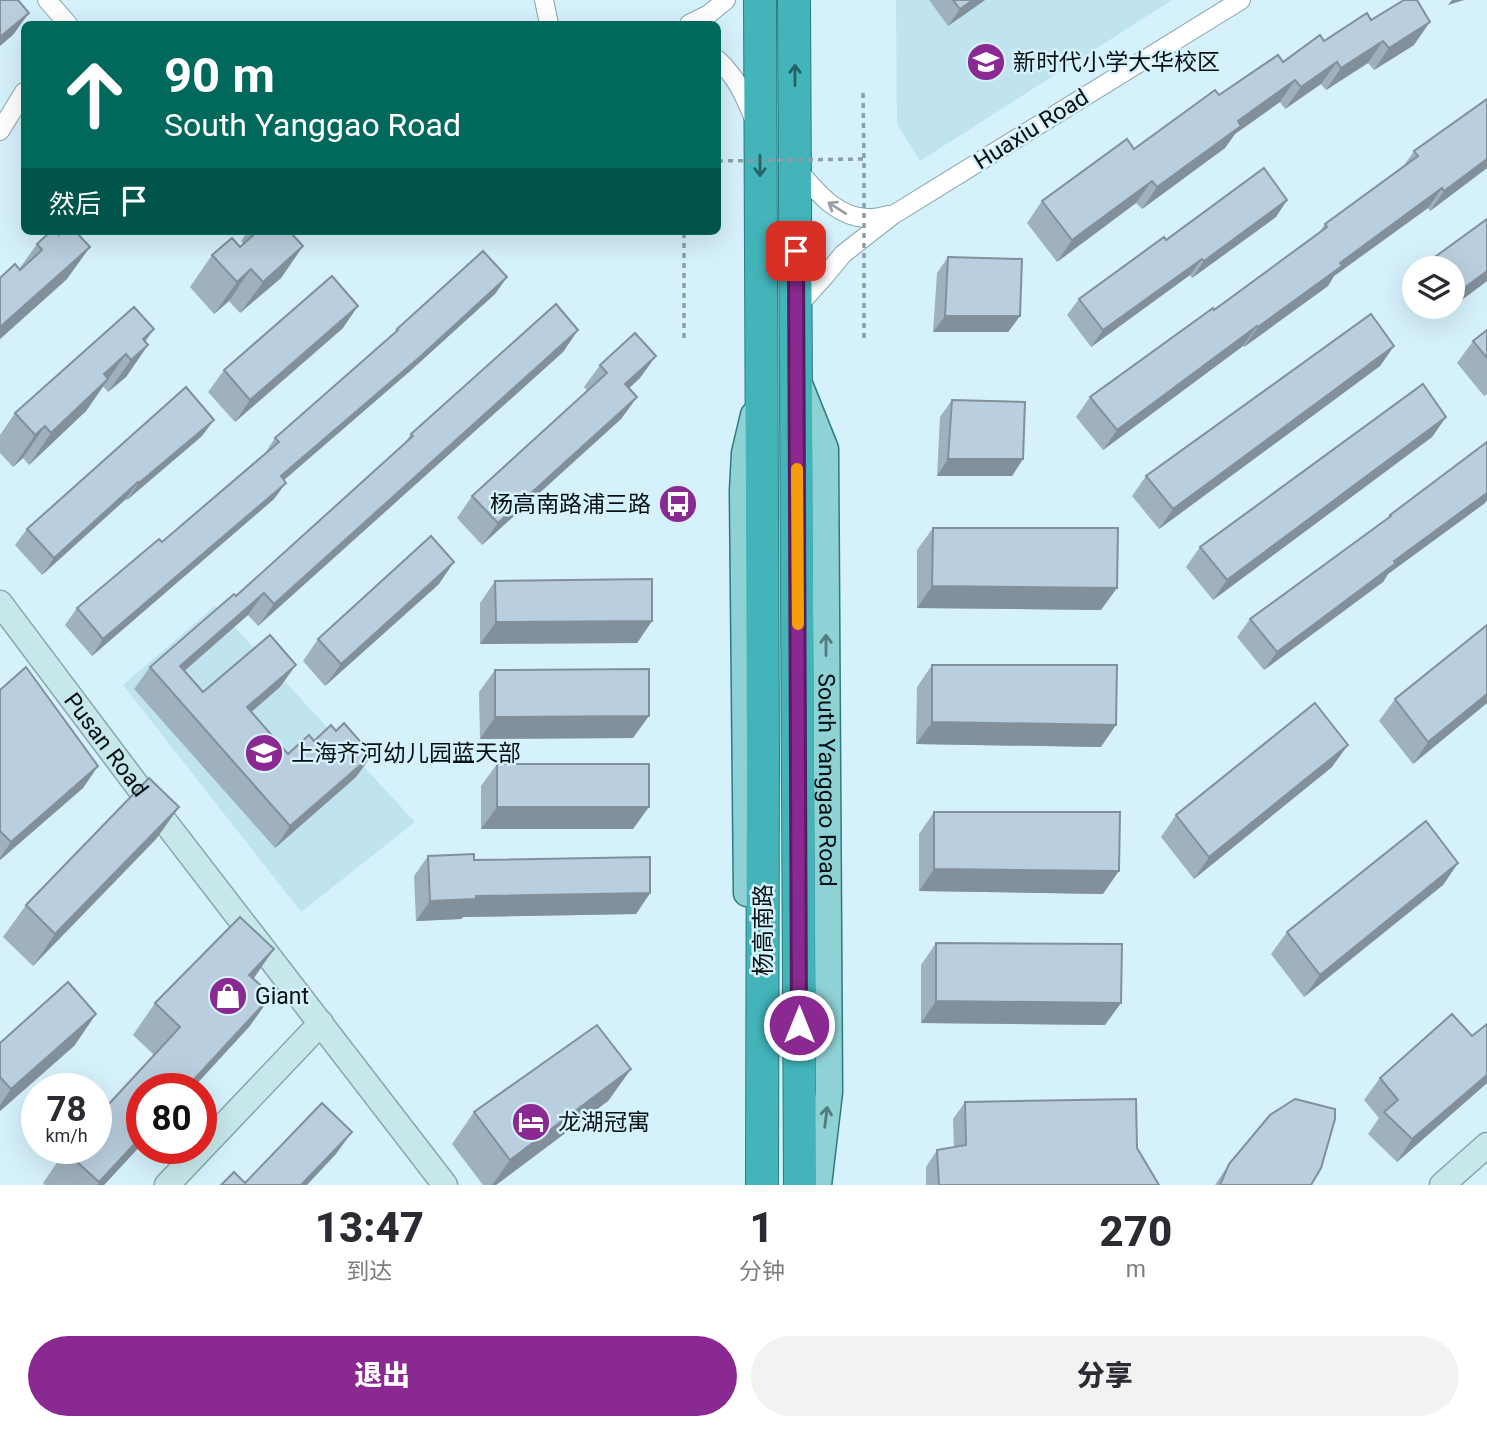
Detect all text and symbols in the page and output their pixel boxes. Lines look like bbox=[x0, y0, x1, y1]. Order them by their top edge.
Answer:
school or university icon: 新时代小学大华校区 bbox=[965, 41, 1007, 83]
text: 90 m bbox=[164, 47, 275, 104]
icon: ahead bbox=[49, 49, 140, 140]
place label: 新时代小学大华校区 bbox=[1013, 49, 1220, 76]
one-way arrow bbox=[788, 64, 802, 87]
street label: Huaxiu Road bbox=[969, 84, 1093, 175]
text: South Yanggao Road bbox=[164, 106, 461, 144]
one-way arrow bbox=[753, 154, 767, 177]
icon: arrive bbox=[115, 182, 153, 220]
text: 然后 bbox=[49, 189, 101, 219]
one-way arrow bbox=[828, 201, 848, 215]
pin bbox=[766, 221, 826, 281]
icon: arrive bbox=[777, 232, 815, 270]
map controls bbox=[1402, 256, 1465, 319]
button: layers bbox=[1402, 256, 1465, 319]
bus stop icon: 杨高南路浦三路 bbox=[657, 483, 699, 525]
place label: 杨高南路浦三路 bbox=[490, 491, 651, 518]
one-way arrow bbox=[819, 634, 833, 657]
street label: South Yanggao Road bbox=[812, 673, 841, 887]
street label: Pusan Road bbox=[58, 688, 154, 802]
school or university icon: 上海齐河幼儿园蓝天部 bbox=[243, 732, 285, 774]
place label: 上海齐河幼儿园蓝天部 bbox=[291, 740, 521, 767]
street label: 杨高南路 bbox=[750, 884, 777, 976]
shop icon: Giant bbox=[207, 975, 249, 1017]
place label: Giant bbox=[255, 983, 309, 1010]
position arrow bbox=[762, 988, 836, 1062]
speed limit sign: 80 bbox=[126, 1073, 217, 1164]
text: 78 bbox=[46, 1089, 87, 1130]
hotel icon: 龙湖冠寓 bbox=[510, 1101, 552, 1143]
one-way arrow bbox=[819, 1106, 832, 1129]
place label: 龙湖冠寓 bbox=[558, 1109, 650, 1136]
text: km/h bbox=[45, 1125, 88, 1146]
text: 13:47 bbox=[315, 1203, 424, 1252]
text: 1 bbox=[750, 1203, 774, 1252]
text: 270 bbox=[1100, 1207, 1172, 1256]
text: m bbox=[1126, 1256, 1146, 1283]
text: 到达 bbox=[346, 1258, 392, 1285]
text: 分钟 bbox=[739, 1258, 785, 1285]
button: 退出 bbox=[28, 1336, 737, 1416]
button: 分享 bbox=[751, 1336, 1459, 1416]

